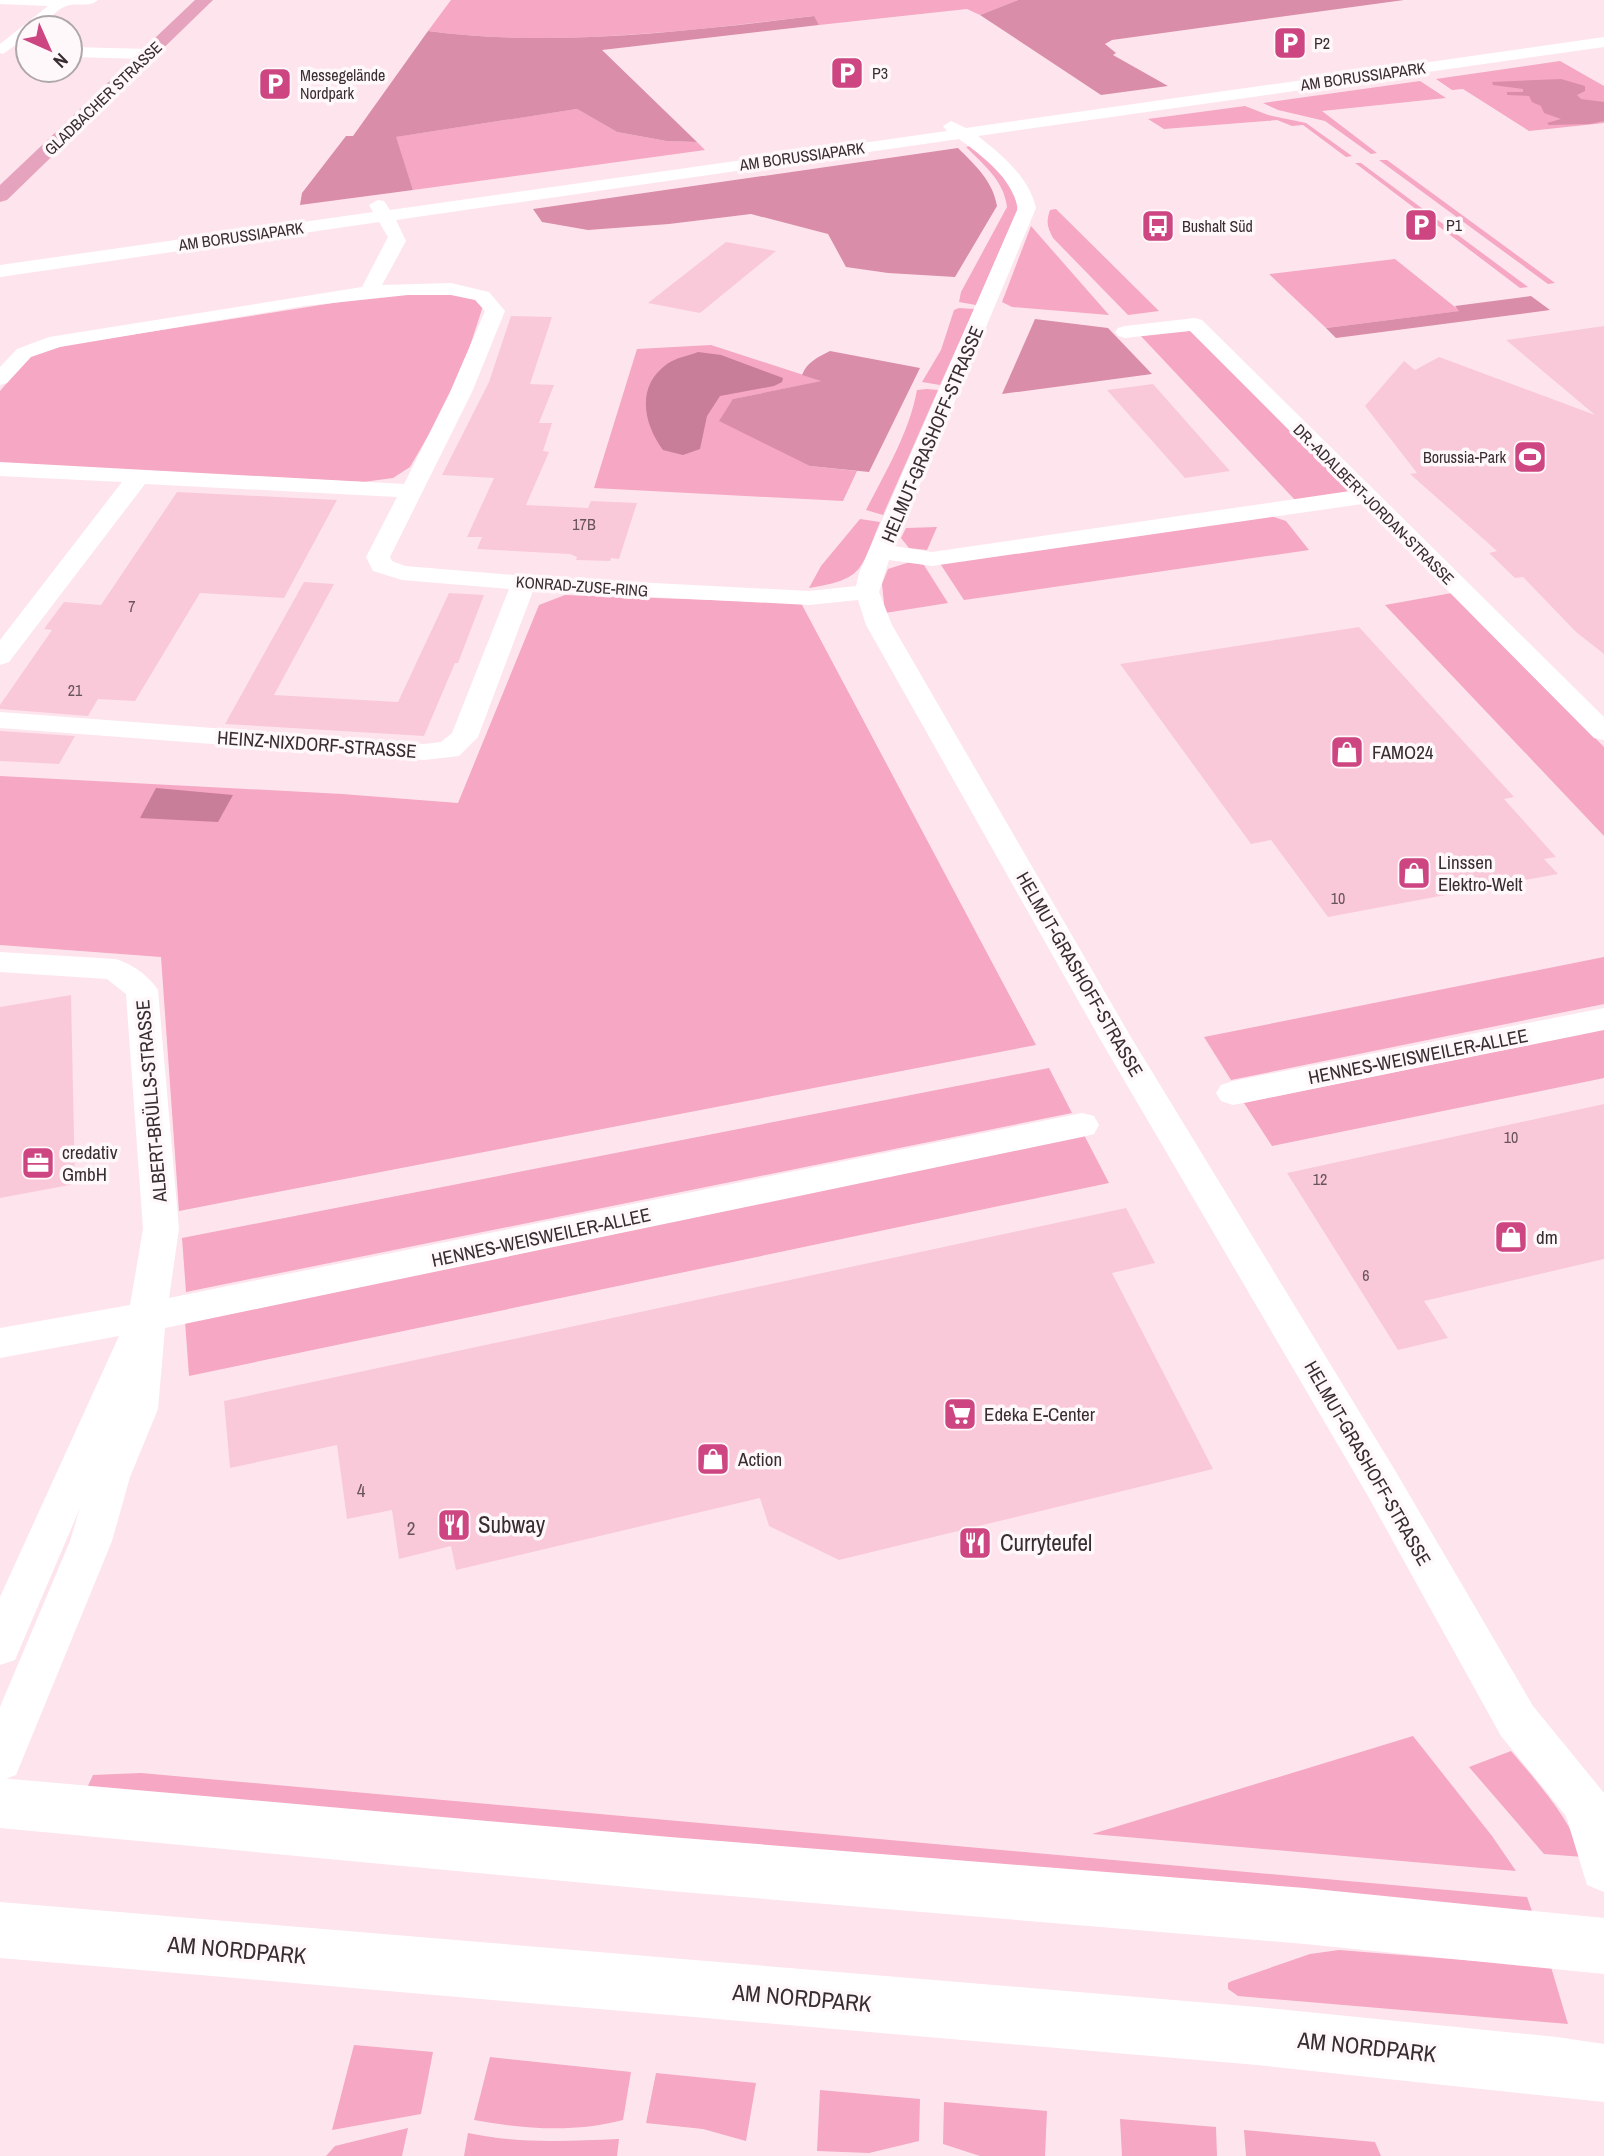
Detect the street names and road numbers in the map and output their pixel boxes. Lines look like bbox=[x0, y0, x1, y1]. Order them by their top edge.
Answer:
street label: GLADBACHER STRASSE bbox=[40, 36, 166, 160]
street label: AM BORUSSIAPARK bbox=[1298, 56, 1427, 96]
street label: AM BORUSSIAPARK bbox=[737, 136, 866, 176]
street label: AM BORUSSIAPARK bbox=[176, 216, 305, 256]
street label: HELMUT-GRASHOFF-STRASSE bbox=[875, 322, 989, 546]
street label: DR.-ADALBERT-JORDAN-STRASSE bbox=[1289, 419, 1459, 589]
street label: KONRAD-ZUSE-RING bbox=[515, 570, 649, 602]
street label: HEINZ-NIXDORF-STRASSE bbox=[216, 724, 418, 764]
street label: HELMUT-GRASHOFF-STRASSE bbox=[1011, 867, 1149, 1081]
street label: ALBERT-BRÜLLS-STRASSE bbox=[129, 999, 173, 1204]
street label: HENNES-WEISWEILER-ALLEE bbox=[1306, 1022, 1530, 1090]
street label: HENNES-WEISWEILER-ALLEE bbox=[429, 1201, 653, 1273]
street label: HELMUT-GRASHOFF-STRASSE bbox=[1299, 1356, 1437, 1570]
street label: AM NORDPARK bbox=[165, 1928, 308, 1971]
street label: AM NORDPARK bbox=[730, 1976, 873, 2019]
street label: AM NORDPARK bbox=[1295, 2024, 1438, 2069]

